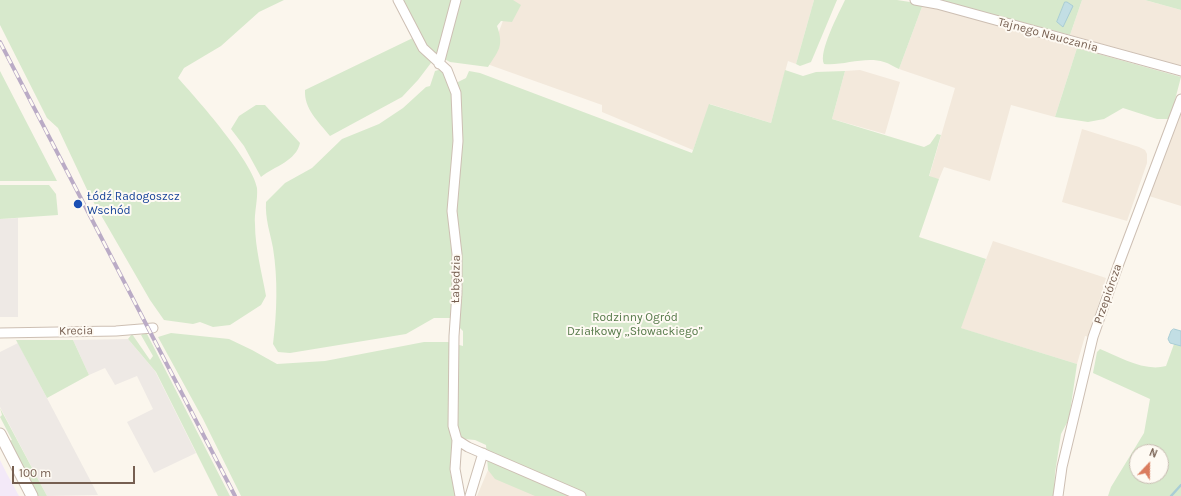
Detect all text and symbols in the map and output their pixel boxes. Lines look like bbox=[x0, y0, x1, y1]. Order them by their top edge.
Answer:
street label: Tajnego Nauczania bbox=[996, 15, 1100, 55]
place label: Łódź Radogoszcz Wschód bbox=[87, 190, 180, 218]
marker: Łódź Radogoszcz Wschód bbox=[72, 198, 84, 210]
street label: Łabędzia bbox=[448, 255, 464, 303]
street label: Przepiórcza bbox=[1091, 262, 1125, 326]
park label: Rodzinny Ogród Działkowy „Słowackiego” bbox=[567, 311, 703, 339]
street label: Krecia bbox=[59, 324, 93, 338]
north arrow bbox=[1129, 444, 1169, 484]
text: N bbox=[1147, 446, 1159, 461]
scale bar bbox=[14, 458, 137, 484]
text: 100 m bbox=[19, 466, 51, 480]

